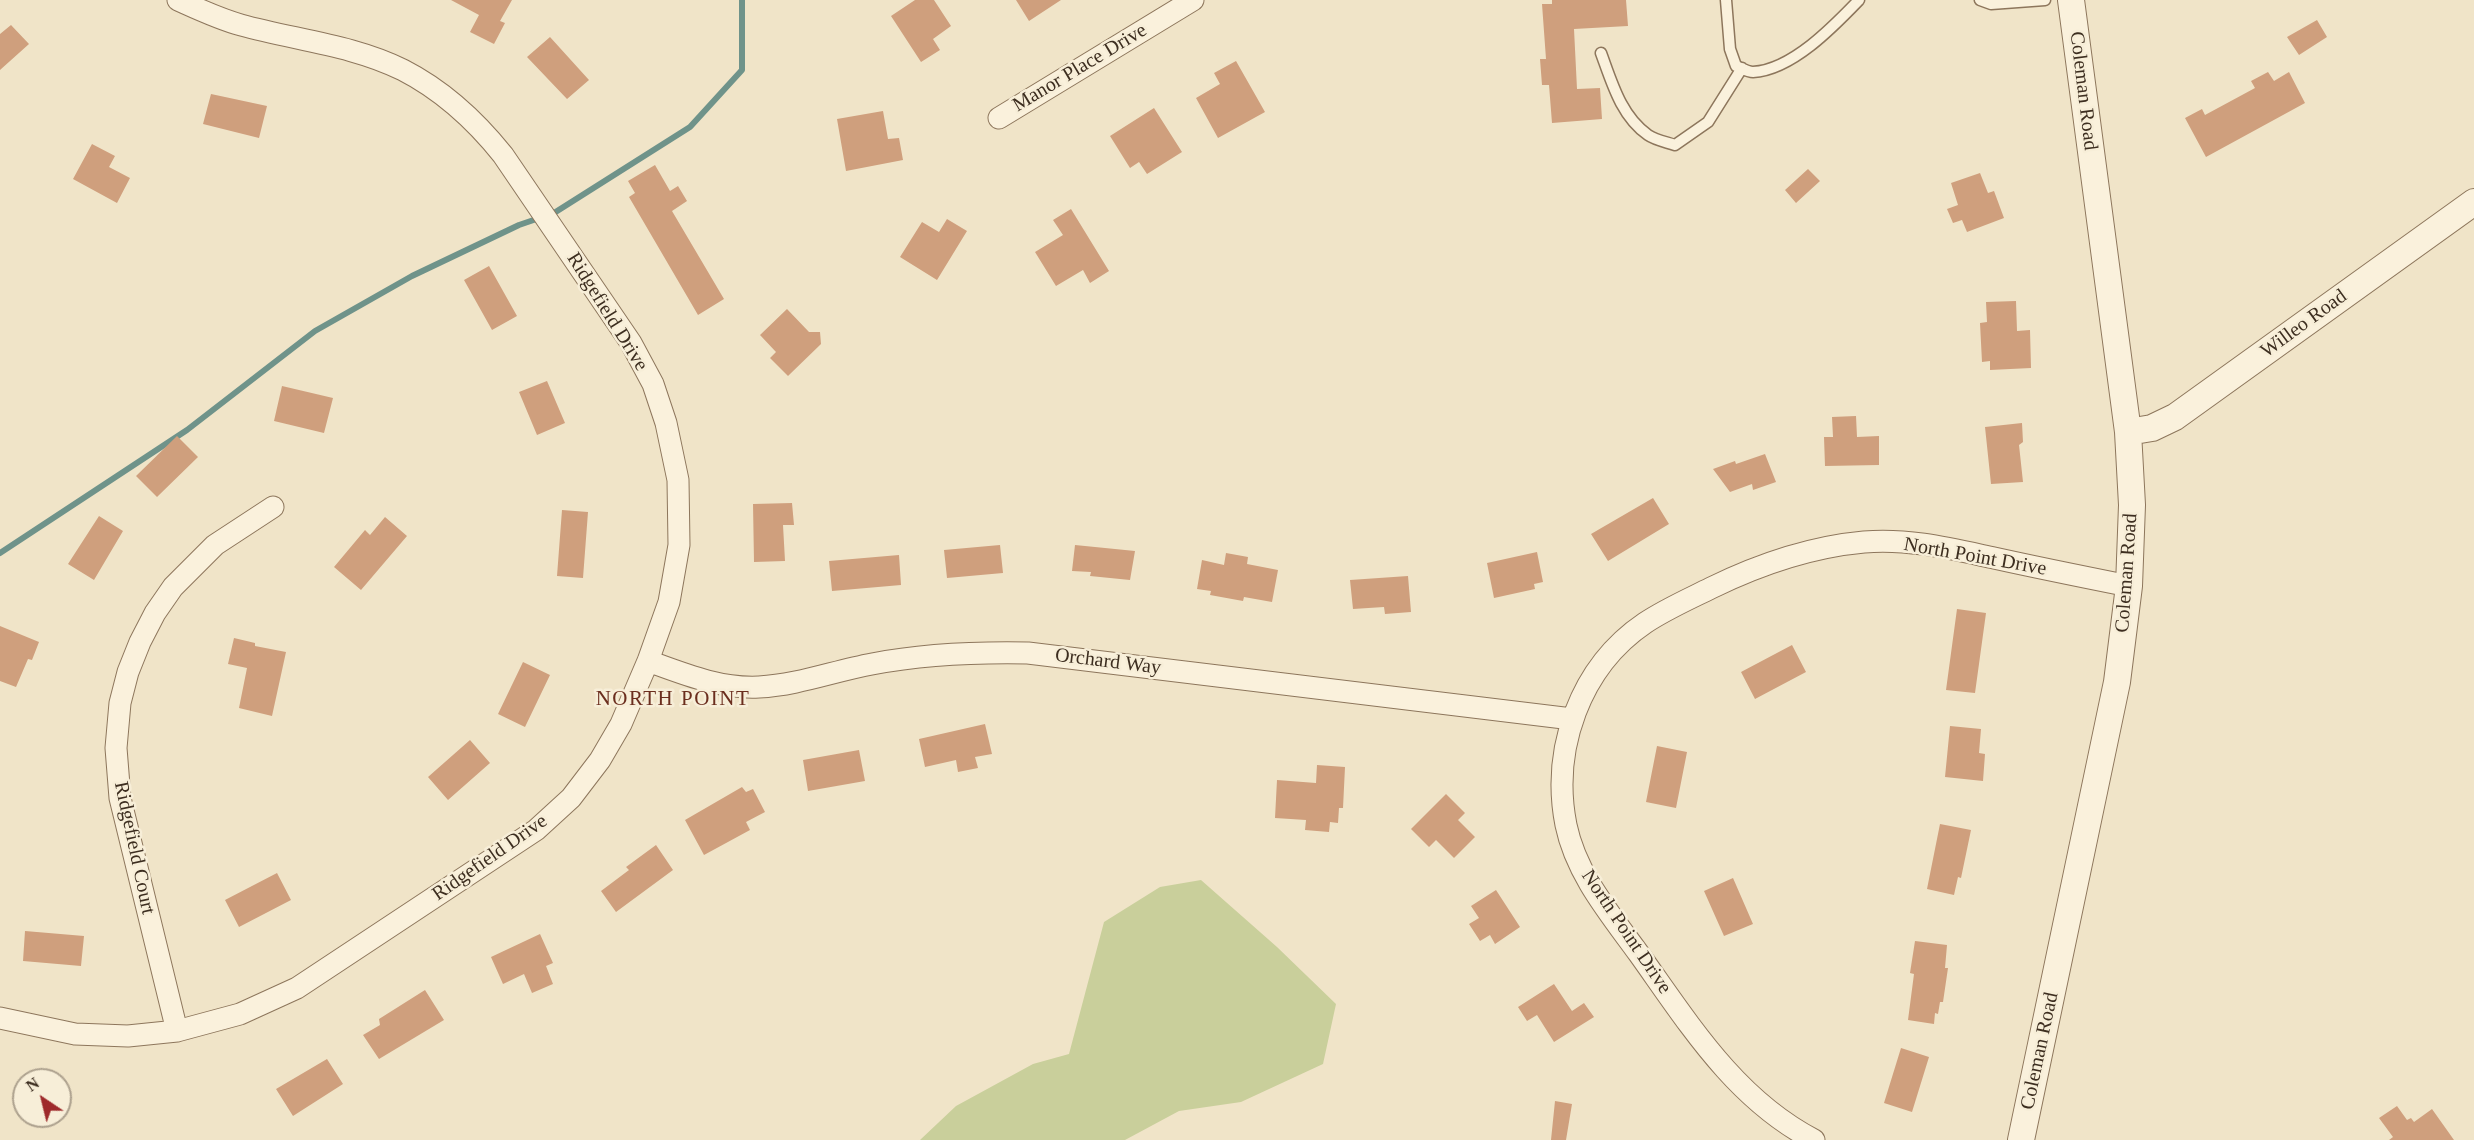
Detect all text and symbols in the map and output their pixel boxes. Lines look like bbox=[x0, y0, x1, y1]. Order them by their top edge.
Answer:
street label: Manor Place Drive bbox=[1009, 19, 1151, 117]
street label: Coleman Road bbox=[2064, 30, 2102, 152]
street label: Ridgefield Drive bbox=[561, 248, 653, 376]
street label: Willeo Road bbox=[2256, 285, 2352, 363]
street label: Coleman Road bbox=[2111, 513, 2143, 633]
street label: North Point Drive bbox=[1902, 533, 2048, 581]
street label: Orchard Way bbox=[1054, 644, 1162, 680]
district label: NORTH POINT bbox=[596, 686, 750, 712]
street label: Ridgefield Court bbox=[108, 779, 160, 917]
street label: Ridgefield Drive bbox=[428, 809, 552, 907]
street label: North Point Drive bbox=[1576, 865, 1676, 999]
street label: Coleman Road bbox=[2016, 990, 2064, 1112]
north arrow bbox=[12, 1068, 72, 1128]
text: N bbox=[23, 1074, 42, 1095]

